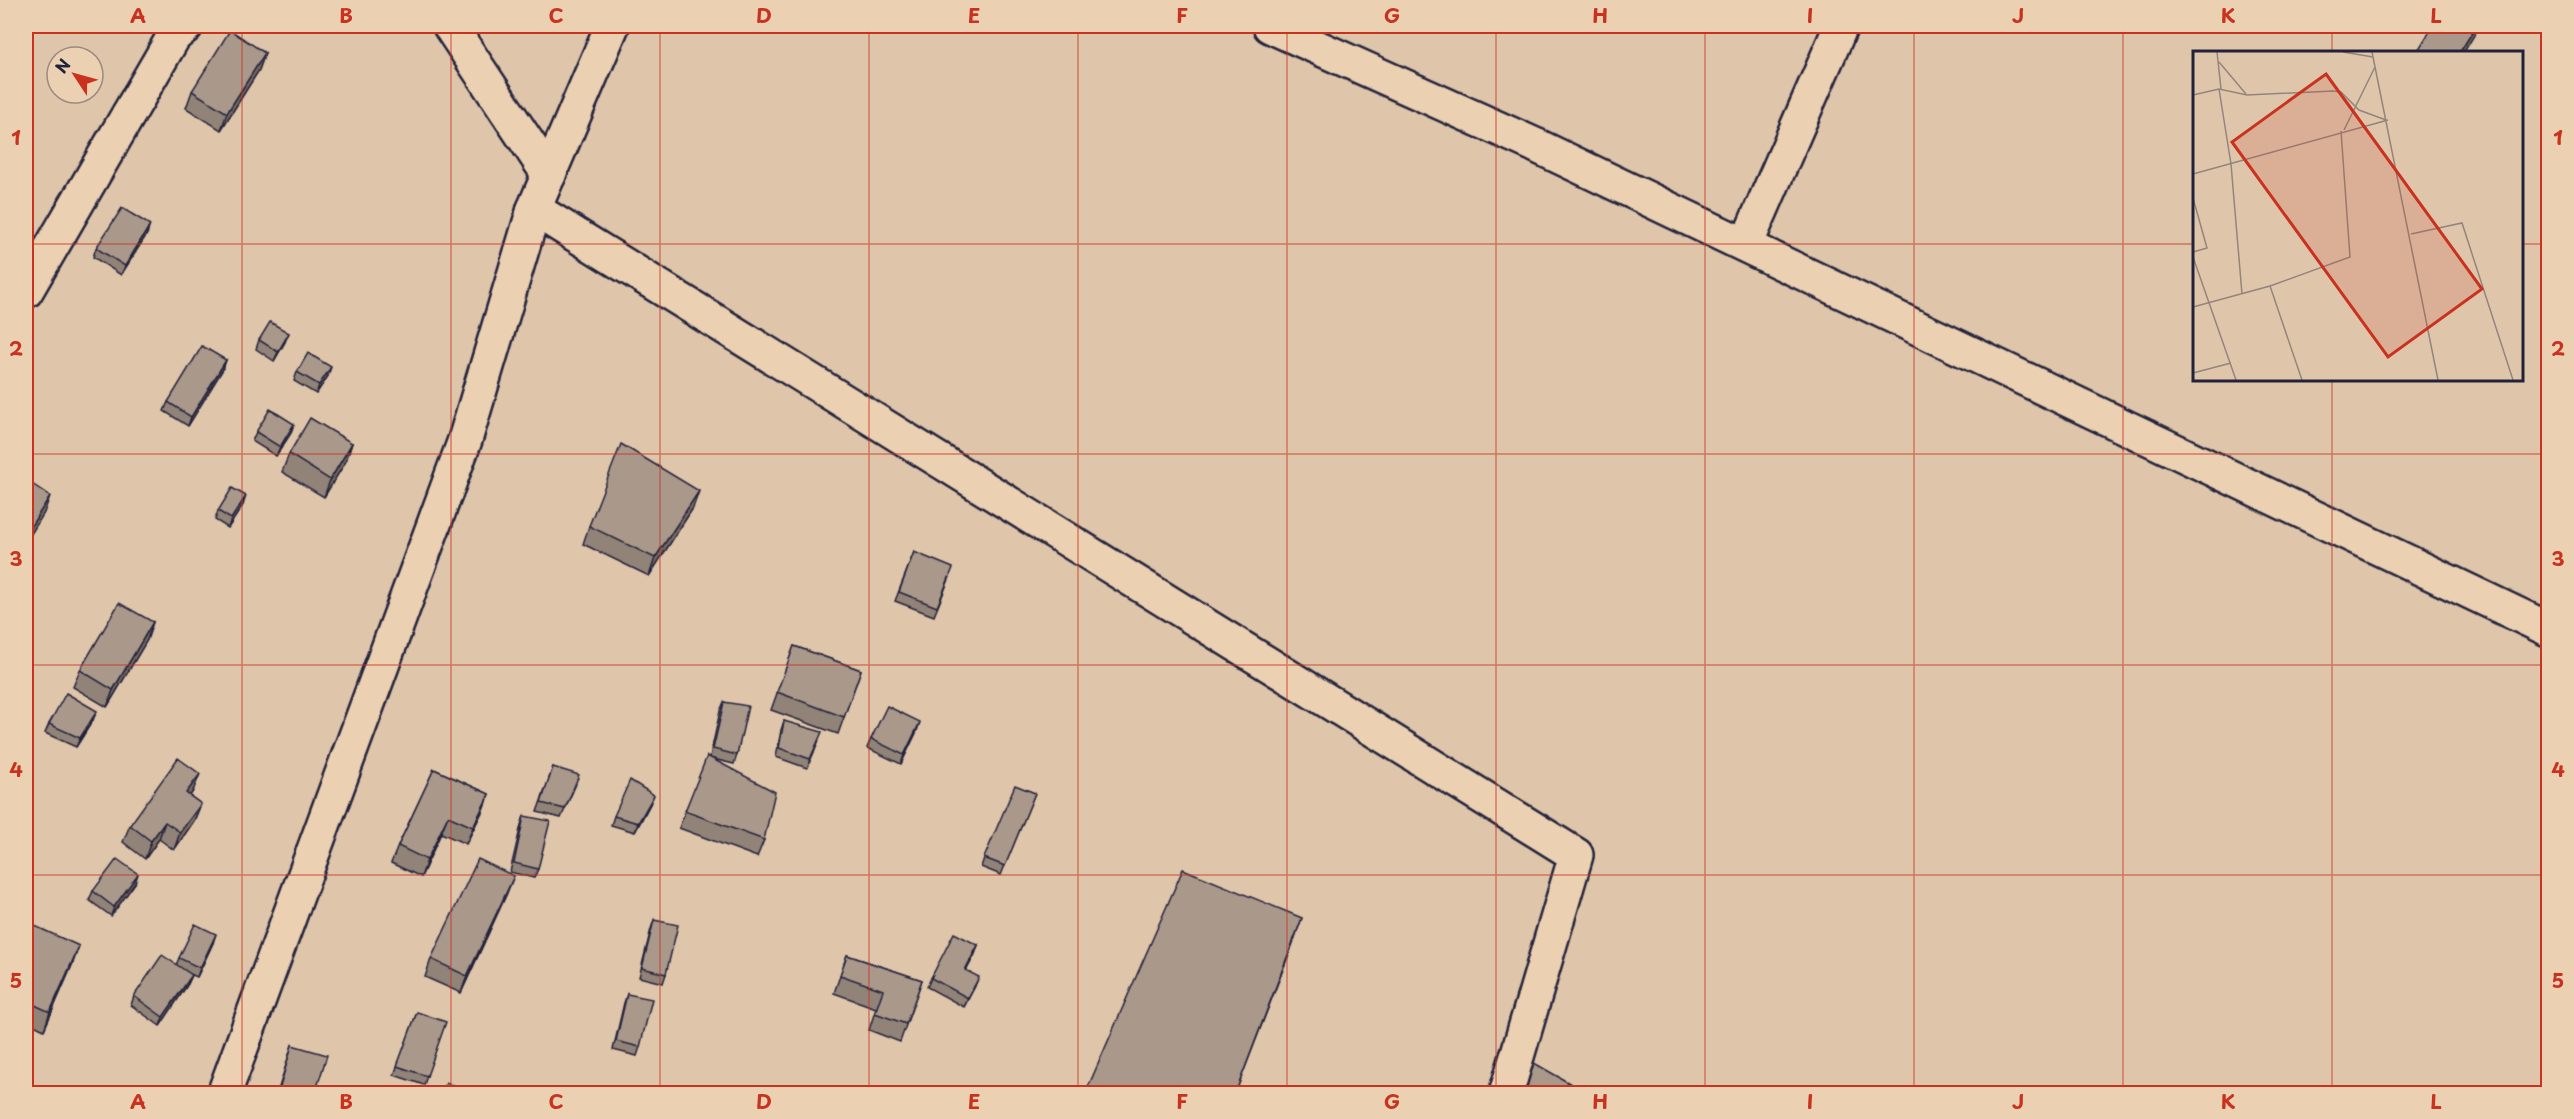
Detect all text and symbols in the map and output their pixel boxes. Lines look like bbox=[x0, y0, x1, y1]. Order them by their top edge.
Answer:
text: A bbox=[130, 0, 146, 30]
text: B bbox=[339, 0, 353, 30]
text: C bbox=[548, 0, 564, 30]
text: D bbox=[756, 0, 772, 30]
text: E bbox=[968, 0, 980, 30]
text: F bbox=[1176, 0, 1188, 30]
text: G bbox=[1384, 0, 1400, 30]
text: H bbox=[1592, 0, 1608, 30]
text: I bbox=[1807, 0, 1813, 30]
text: J bbox=[2012, 0, 2024, 30]
text: K bbox=[2221, 0, 2236, 30]
text: L bbox=[2430, 0, 2442, 30]
north arrow bbox=[45, 45, 105, 105]
inset map bbox=[2193, 51, 2523, 381]
text: N bbox=[49, 53, 75, 78]
text: 1 bbox=[11, 122, 21, 152]
text: 1 bbox=[2553, 122, 2563, 152]
text: 2 bbox=[9, 333, 23, 363]
text: 2 bbox=[2551, 333, 2565, 363]
text: 3 bbox=[9, 543, 23, 573]
text: 3 bbox=[2551, 543, 2565, 573]
text: 4 bbox=[9, 754, 23, 784]
text: 4 bbox=[2551, 754, 2565, 784]
text: 5 bbox=[10, 965, 22, 995]
text: 5 bbox=[2552, 965, 2564, 995]
text: A bbox=[130, 1086, 146, 1116]
text: B bbox=[339, 1086, 353, 1116]
text: C bbox=[548, 1086, 564, 1116]
text: D bbox=[756, 1086, 772, 1116]
text: E bbox=[968, 1086, 980, 1116]
text: F bbox=[1176, 1086, 1188, 1116]
text: G bbox=[1384, 1086, 1400, 1116]
text: H bbox=[1592, 1086, 1608, 1116]
text: I bbox=[1807, 1086, 1813, 1116]
text: J bbox=[2012, 1086, 2024, 1116]
text: K bbox=[2221, 1086, 2236, 1116]
text: L bbox=[2430, 1086, 2442, 1116]

